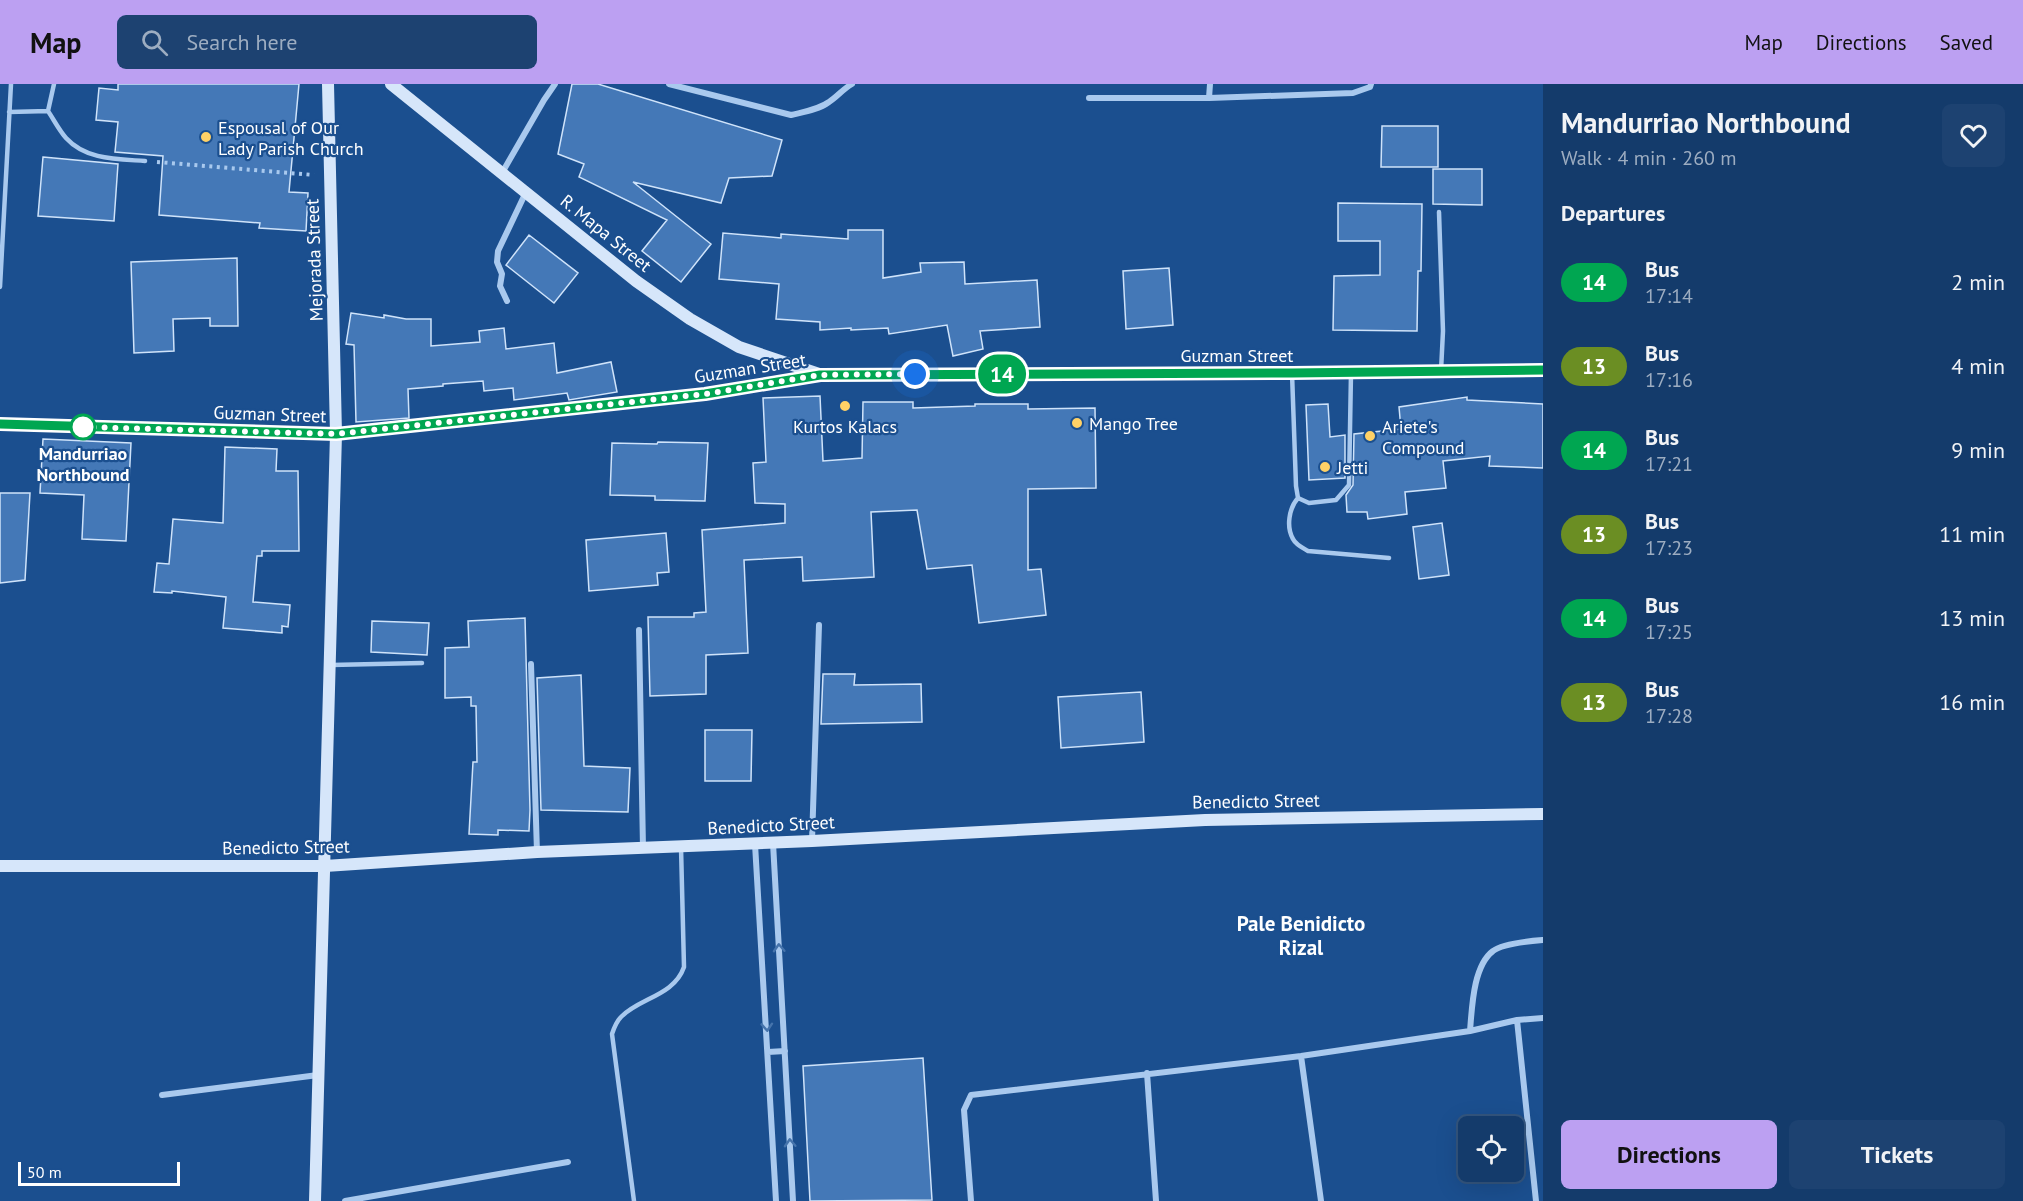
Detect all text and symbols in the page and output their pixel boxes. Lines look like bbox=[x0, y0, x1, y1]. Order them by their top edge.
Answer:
search box bbox=[117, 15, 537, 69]
text: Map bbox=[30, 24, 81, 61]
icon: search bbox=[138, 26, 171, 59]
text: Search here bbox=[186, 28, 297, 56]
text: Map bbox=[1744, 29, 1783, 56]
text: Directions bbox=[1816, 29, 1907, 56]
text: Saved bbox=[1940, 29, 1993, 56]
text: Mandurriao Northbound bbox=[1561, 104, 1851, 141]
button: heart bbox=[1942, 104, 2005, 167]
place label: Espousal of Our Lady Parish Church bbox=[218, 116, 364, 160]
marker: Espousal of Our Lady Parish Church bbox=[199, 130, 213, 144]
text: Walk · 4 min · 260 m bbox=[1561, 145, 1737, 171]
street label: R. Mapa Street bbox=[556, 189, 656, 277]
street label: Mejorada Street bbox=[300, 198, 328, 322]
text: Departures bbox=[1561, 199, 1665, 227]
text: Bus bbox=[1645, 255, 1679, 283]
text: 2 min bbox=[1951, 268, 2005, 296]
text: 14 bbox=[1582, 269, 1606, 296]
text: 17:14 bbox=[1645, 283, 1693, 309]
text: Bus bbox=[1645, 339, 1679, 367]
street label: Guzman Street bbox=[1181, 344, 1293, 367]
street label: Guzman Street bbox=[692, 348, 808, 388]
text: 4 min bbox=[1951, 352, 2005, 380]
text: 13 bbox=[1582, 353, 1606, 380]
line badge: 14 bbox=[975, 354, 1029, 394]
your location bbox=[900, 359, 930, 389]
text: 14 bbox=[990, 361, 1014, 388]
text: 17:16 bbox=[1645, 367, 1693, 393]
marker: Kurtos Kalacs bbox=[838, 399, 852, 413]
street label: Guzman Street bbox=[213, 401, 327, 427]
place label: Mango Tree bbox=[1089, 412, 1178, 435]
marker: Mandurriao Northbound bbox=[70, 414, 96, 440]
place label: Kurtos Kalacs bbox=[793, 415, 897, 438]
place label: Ariete's Compound bbox=[1382, 415, 1465, 459]
marker: Mango Tree bbox=[1070, 416, 1084, 430]
text: Bus bbox=[1645, 423, 1679, 451]
marker: Ariete's Compound bbox=[1363, 429, 1377, 443]
text: 9 min bbox=[1951, 436, 2005, 464]
text: 14 bbox=[1582, 437, 1606, 464]
place label: Mandurriao Northbound bbox=[37, 442, 129, 486]
text: 17:21 bbox=[1645, 451, 1693, 477]
place label: Jetti bbox=[1336, 456, 1368, 479]
marker: Jetti bbox=[1318, 460, 1332, 474]
text: Bus bbox=[1645, 507, 1679, 535]
text: 11 min bbox=[1939, 520, 2005, 548]
text: 13 bbox=[1582, 521, 1606, 548]
text: 17:23 bbox=[1645, 535, 1693, 561]
text: Bus bbox=[1645, 591, 1679, 619]
text: 13 min bbox=[1939, 604, 2005, 632]
text: 14 bbox=[1582, 605, 1606, 632]
text: 17:25 bbox=[1645, 619, 1693, 645]
text: Bus bbox=[1645, 675, 1679, 703]
text: 16 min bbox=[1939, 688, 2005, 716]
text: 13 bbox=[1582, 689, 1606, 716]
text: 17:28 bbox=[1645, 703, 1693, 729]
street label: Benedicto Street bbox=[1192, 788, 1320, 814]
street label: Benedicto Street bbox=[707, 810, 835, 840]
street label: Benedicto Street bbox=[222, 834, 350, 860]
district label: Pale Benidicto Rizal bbox=[1237, 910, 1365, 961]
one-way arrow bbox=[772, 943, 785, 952]
one-way arrow bbox=[760, 1023, 773, 1032]
map controls bbox=[1458, 1116, 1524, 1182]
button: locate bbox=[1458, 1116, 1524, 1182]
button: Directions bbox=[1561, 1120, 1777, 1189]
button: Tickets bbox=[1789, 1120, 2005, 1189]
one-way arrow bbox=[783, 1138, 796, 1147]
scale bar bbox=[18, 1159, 180, 1186]
text: 50 m bbox=[27, 1162, 62, 1182]

